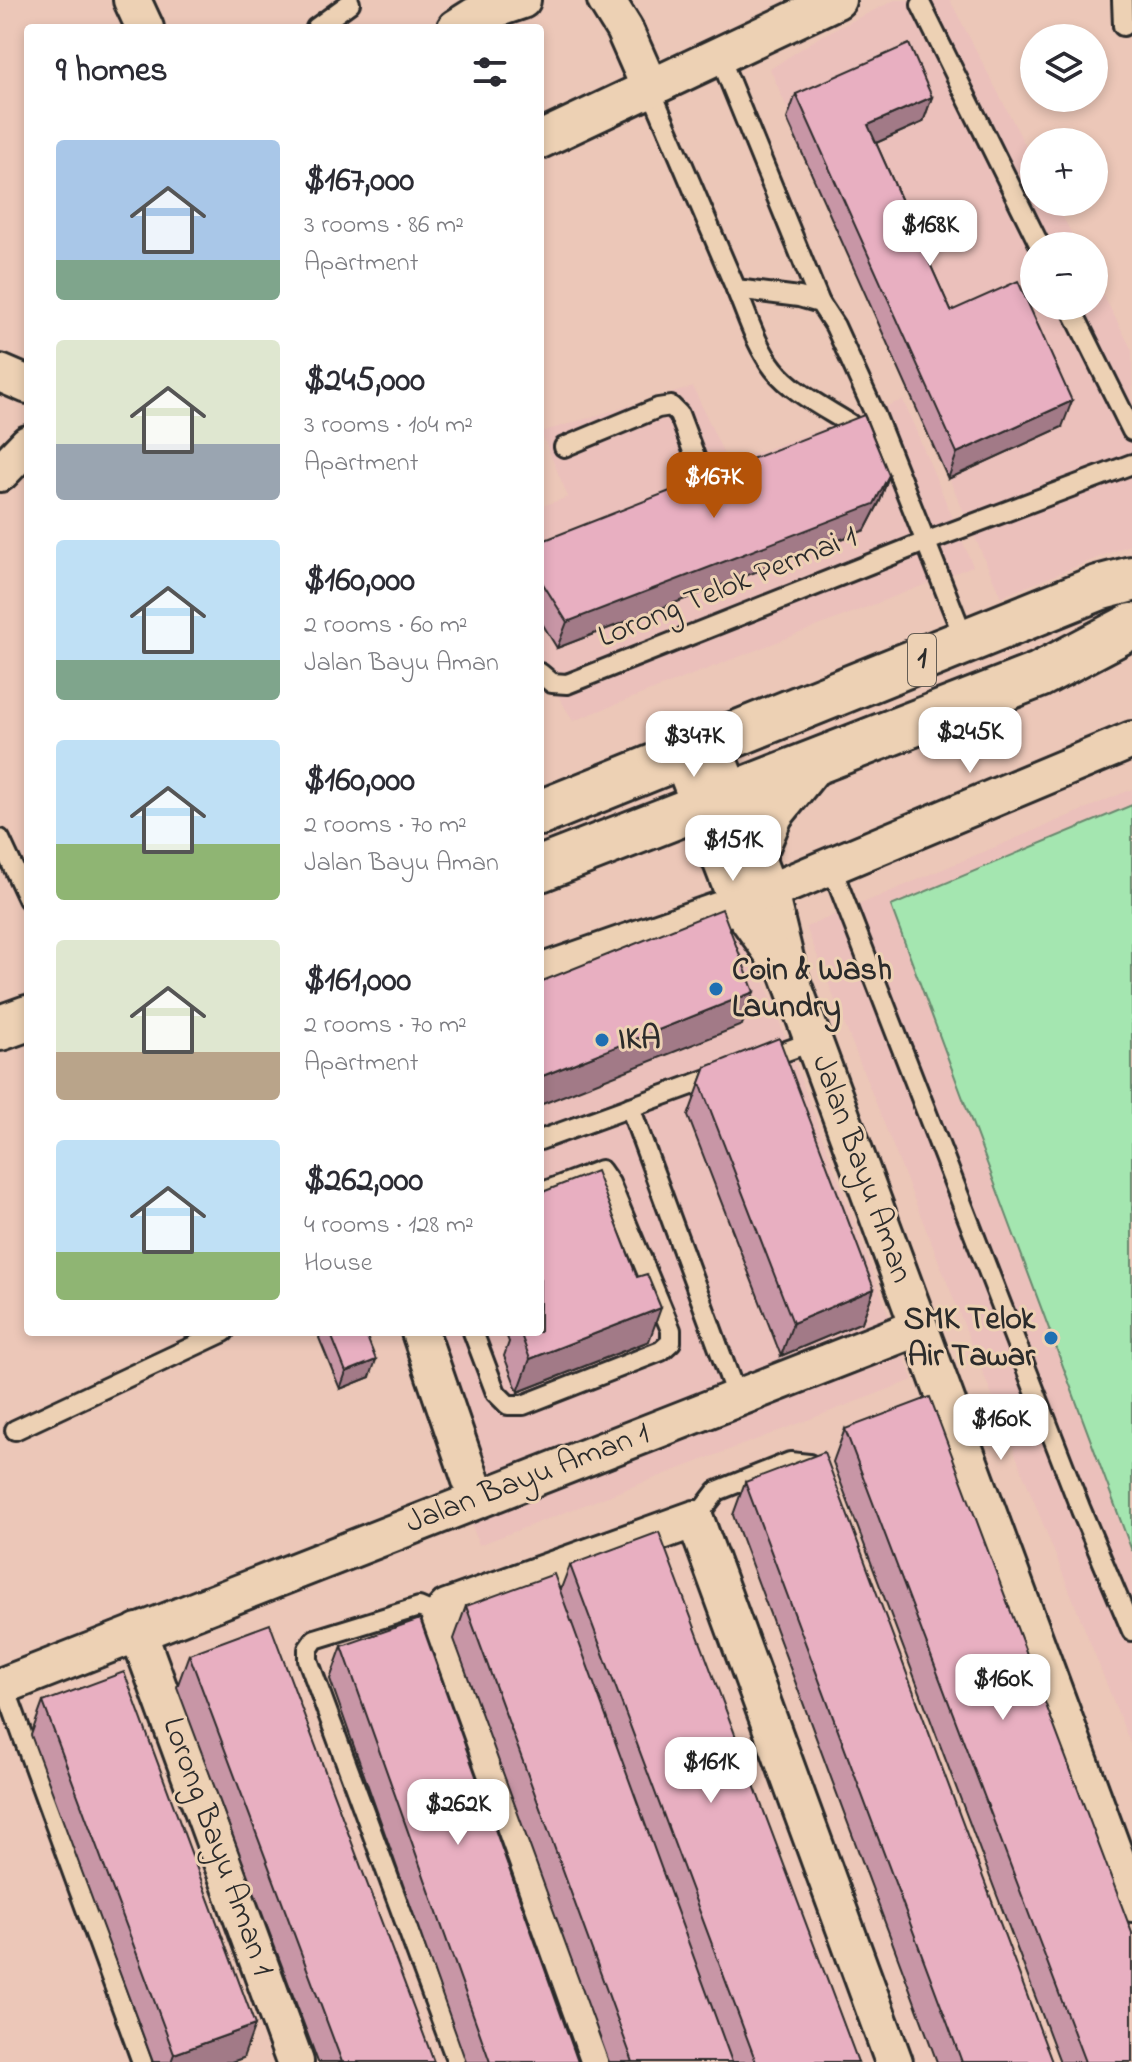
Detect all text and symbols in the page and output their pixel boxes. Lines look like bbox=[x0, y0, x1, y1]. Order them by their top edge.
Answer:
map controls bbox=[1020, 24, 1108, 320]
button: layers bbox=[1020, 24, 1108, 112]
text: 9 homes bbox=[56, 47, 168, 97]
icon: filters bbox=[468, 50, 512, 94]
button: + bbox=[1020, 128, 1108, 216]
text: $167,000 bbox=[304, 157, 414, 207]
icon: home bbox=[120, 172, 216, 268]
pin: $168K bbox=[874, 200, 986, 268]
text: 3 rooms · 86 m² bbox=[304, 207, 464, 245]
text: $168K bbox=[901, 207, 959, 245]
button: − bbox=[1020, 232, 1108, 320]
text: Apartment bbox=[304, 245, 418, 283]
text: $245,000 bbox=[304, 357, 425, 407]
icon: home bbox=[120, 372, 216, 468]
text: 3 rooms · 104 m² bbox=[304, 407, 473, 445]
text: Apartment bbox=[304, 445, 418, 483]
pin: $167K bbox=[658, 452, 770, 520]
text: $167K bbox=[685, 459, 743, 497]
street label: Lorong Telok Permai 1 bbox=[591, 515, 865, 661]
text: $160,000 bbox=[304, 557, 415, 607]
icon: home bbox=[120, 572, 216, 668]
text: 2 rooms · 60 m² bbox=[304, 607, 468, 645]
road number: 1 bbox=[908, 634, 936, 686]
text: Jalan Bayu Aman bbox=[304, 645, 499, 683]
pin: $245K bbox=[914, 707, 1026, 775]
pin: $347K bbox=[638, 711, 750, 779]
text: $245K bbox=[937, 714, 1003, 752]
text: $347K bbox=[664, 718, 724, 756]
text: $160,000 bbox=[304, 757, 415, 807]
icon: home bbox=[120, 772, 216, 868]
text: 2 rooms · 70 m² bbox=[304, 807, 467, 845]
pin: $151K bbox=[677, 815, 789, 883]
text: $151K bbox=[703, 822, 763, 860]
text: Jalan Bayu Aman bbox=[304, 845, 499, 883]
place label: Coin & Wash Laundry bbox=[732, 948, 892, 1033]
text: $161,000 bbox=[304, 957, 411, 1007]
icon: home bbox=[120, 972, 216, 1068]
marker: Coin & Wash Laundry bbox=[707, 980, 725, 998]
text: 2 rooms · 70 m² bbox=[304, 1007, 467, 1045]
place label: IKA bbox=[618, 1017, 661, 1064]
marker: IKA bbox=[593, 1031, 611, 1049]
text: Apartment bbox=[304, 1045, 418, 1083]
street label: Jalan Bayu Aman bbox=[798, 1048, 924, 1290]
text: $262,000 bbox=[304, 1157, 423, 1207]
icon: home bbox=[120, 1172, 216, 1268]
text: 4 rooms · 128 m² bbox=[304, 1207, 474, 1245]
text: House bbox=[304, 1245, 372, 1283]
place label: SMK Telok Air Tawar bbox=[904, 1297, 1036, 1381]
marker: SMK Telok Air Tawar bbox=[1042, 1329, 1060, 1347]
pin: $160K bbox=[945, 1394, 1057, 1462]
text: $160K bbox=[971, 1401, 1031, 1439]
street label: Jalan Bayu Aman 1 bbox=[399, 1411, 657, 1547]
pin: $160K bbox=[947, 1654, 1059, 1722]
text: $160K bbox=[973, 1661, 1033, 1699]
street label: Lorong Bayu Aman 1 bbox=[148, 1711, 286, 1983]
pin: $161K bbox=[655, 1737, 767, 1805]
text: $161K bbox=[683, 1744, 739, 1782]
pin: $262K bbox=[402, 1779, 514, 1847]
text: $262K bbox=[425, 1786, 491, 1824]

